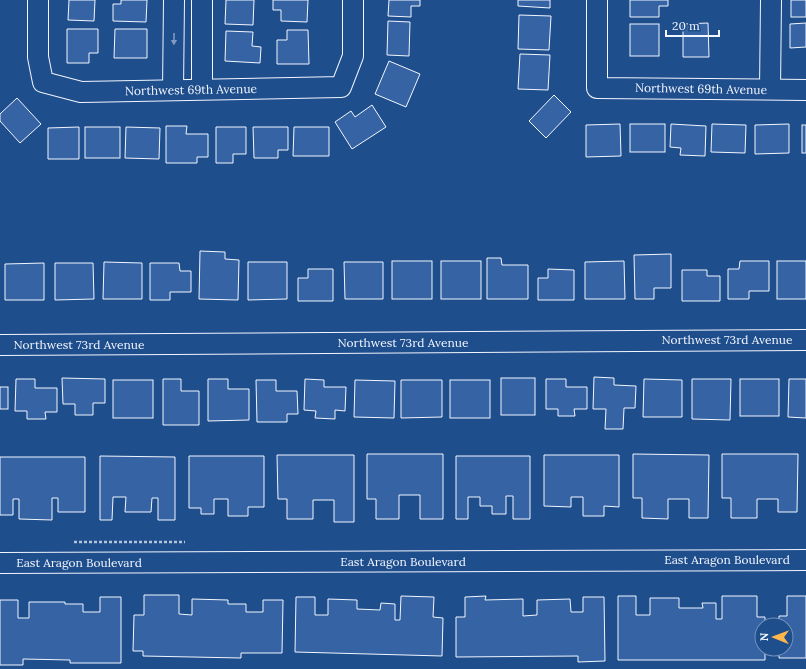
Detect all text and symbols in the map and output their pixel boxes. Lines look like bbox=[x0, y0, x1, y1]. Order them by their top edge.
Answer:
scale bar bbox=[666, 12, 719, 38]
text: 20 m bbox=[672, 18, 700, 33]
one-way arrow bbox=[171, 33, 177, 46]
street label: Northwest 69th Avenue bbox=[635, 80, 768, 97]
street label: Northwest 69th Avenue bbox=[125, 81, 258, 98]
street label: Northwest 73rd Avenue bbox=[662, 332, 793, 347]
street label: Northwest 73rd Avenue bbox=[338, 335, 469, 350]
street label: Northwest 73rd Avenue bbox=[14, 337, 145, 352]
street label: East Aragon Boulevard bbox=[664, 552, 790, 567]
street label: East Aragon Boulevard bbox=[340, 554, 466, 569]
street label: East Aragon Boulevard bbox=[16, 555, 142, 570]
north arrow bbox=[754, 617, 794, 657]
text: N bbox=[757, 632, 771, 641]

